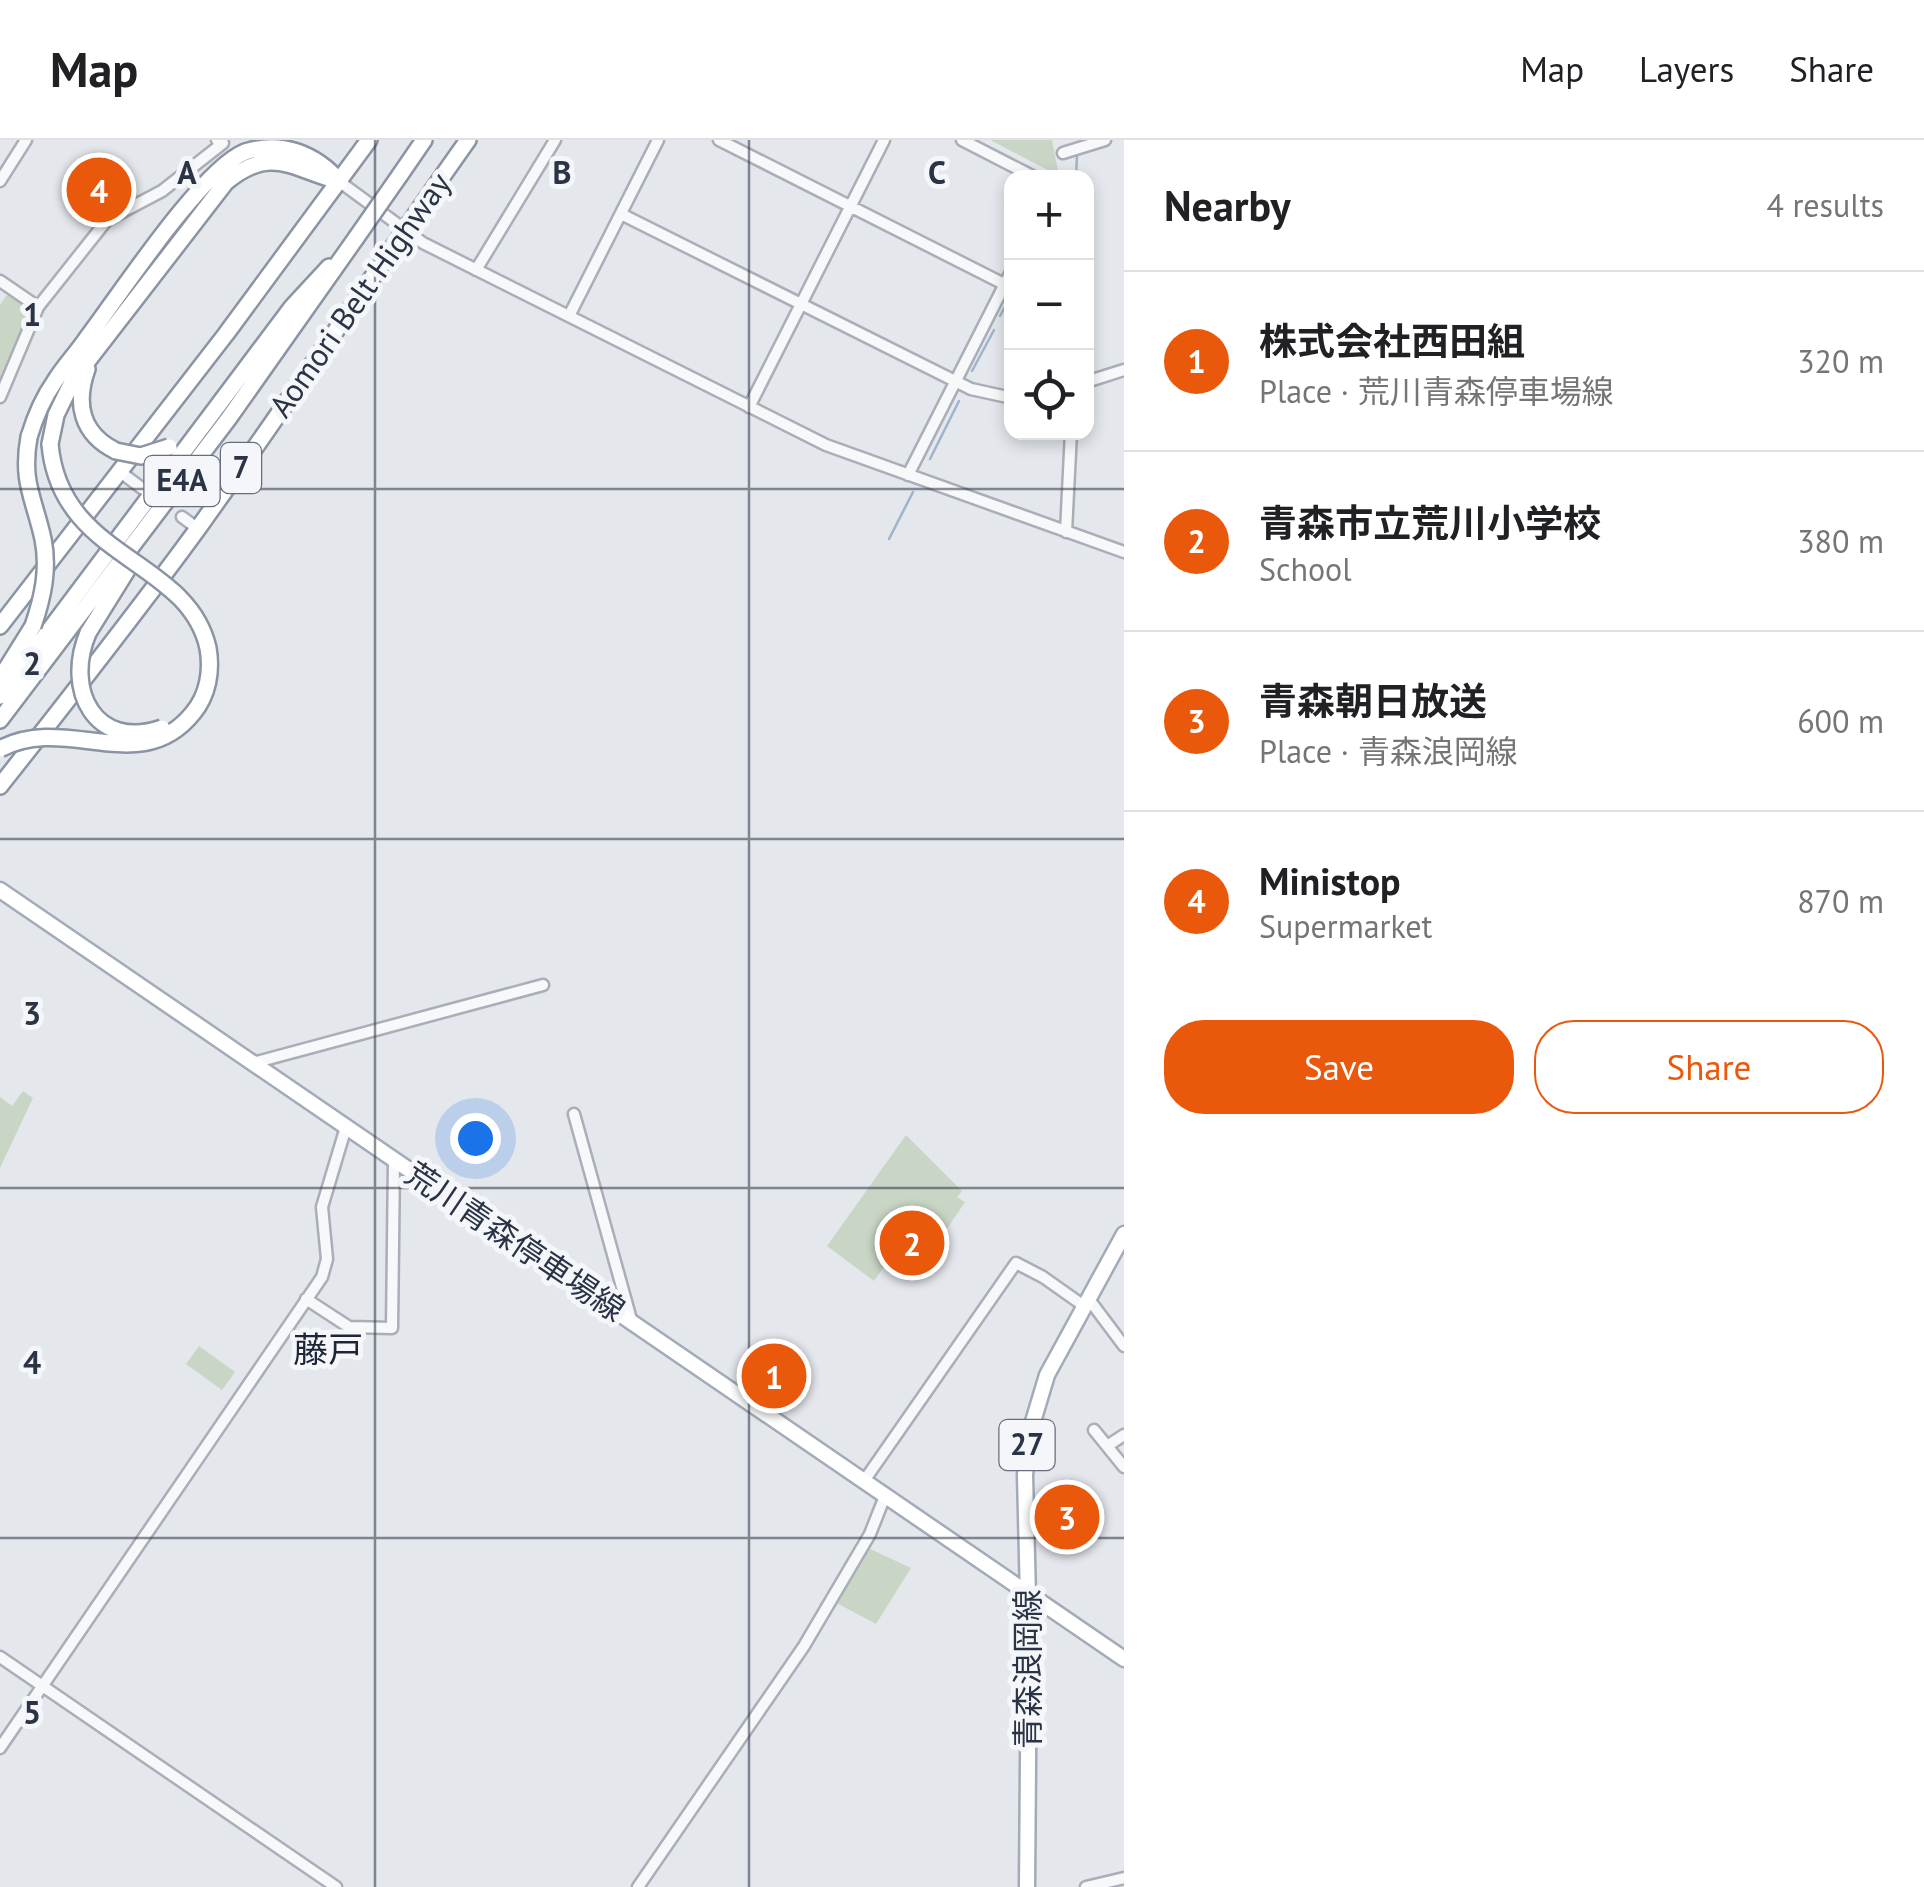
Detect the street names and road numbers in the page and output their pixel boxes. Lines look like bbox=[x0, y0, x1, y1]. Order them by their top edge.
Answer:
street label: Aomori Belt Highway bbox=[259, 164, 459, 425]
road number: 7 bbox=[221, 443, 261, 493]
road number: E4A bbox=[144, 456, 220, 506]
street label: 荒川青森停車場線 bbox=[398, 1152, 633, 1330]
road number: 27 bbox=[1000, 1420, 1054, 1470]
street label: 青森浪岡線 bbox=[1006, 1589, 1048, 1749]

